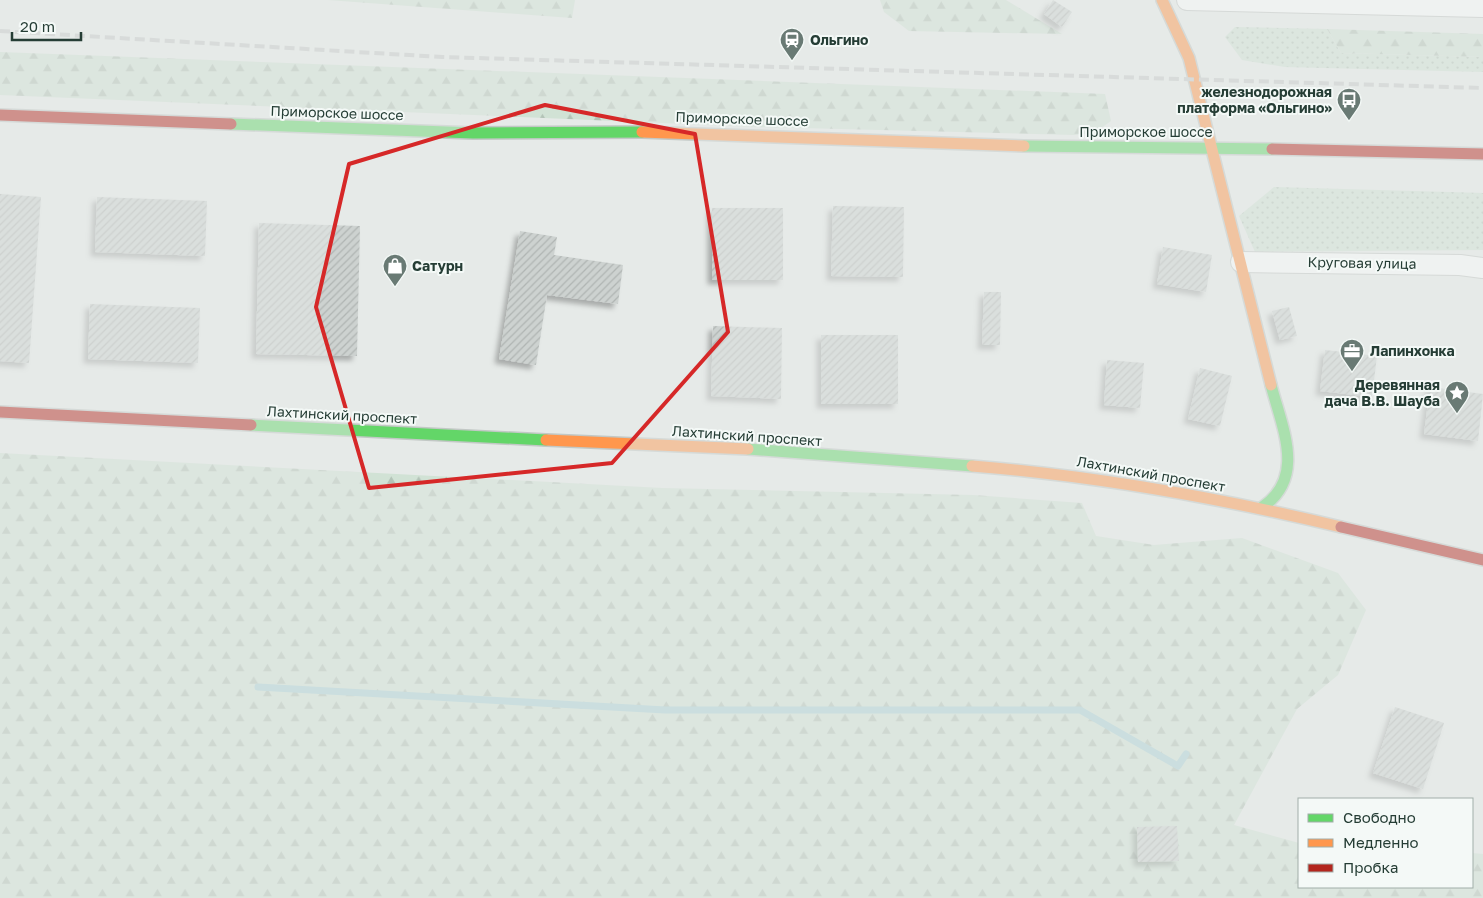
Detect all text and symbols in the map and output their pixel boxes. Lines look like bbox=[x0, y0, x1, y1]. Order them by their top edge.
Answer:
scale bar bbox=[12, 10, 81, 42]
text: 20 m bbox=[20, 17, 55, 35]
station icon: Ольгино bbox=[779, 27, 805, 61]
place label: Ольгино bbox=[810, 31, 868, 48]
place label: железнодорожная платформа «Ольгино» bbox=[1177, 83, 1333, 116]
bus stop icon: железнодорожная платформа «Ольгино» bbox=[1336, 87, 1362, 121]
street label: Приморское шоссе bbox=[270, 102, 404, 123]
street label: Приморское шоссе bbox=[675, 108, 809, 129]
street label: Приморское шоссе bbox=[1079, 123, 1213, 140]
shop icon: Сатурн bbox=[382, 253, 408, 287]
street label: Круговая улица bbox=[1307, 253, 1417, 272]
place label: Сатурн bbox=[412, 257, 463, 274]
office icon: Лапинхонка bbox=[1339, 338, 1365, 372]
place label: Лапинхонка bbox=[1370, 342, 1455, 359]
place label: Деревянная дача В.В. Шауба bbox=[1325, 376, 1440, 409]
place icon: Деревянная дача В.В. Шауба bbox=[1444, 380, 1470, 414]
street label: Лахтинский проспект bbox=[267, 402, 418, 427]
street label: Лахтинский проспект bbox=[671, 422, 823, 449]
street label: Лахтинский проспект bbox=[1076, 452, 1227, 495]
legend bbox=[1298, 798, 1473, 888]
text: Свободно bbox=[1343, 808, 1416, 826]
text: Медленно bbox=[1343, 833, 1419, 851]
text: Пробка bbox=[1343, 858, 1398, 876]

